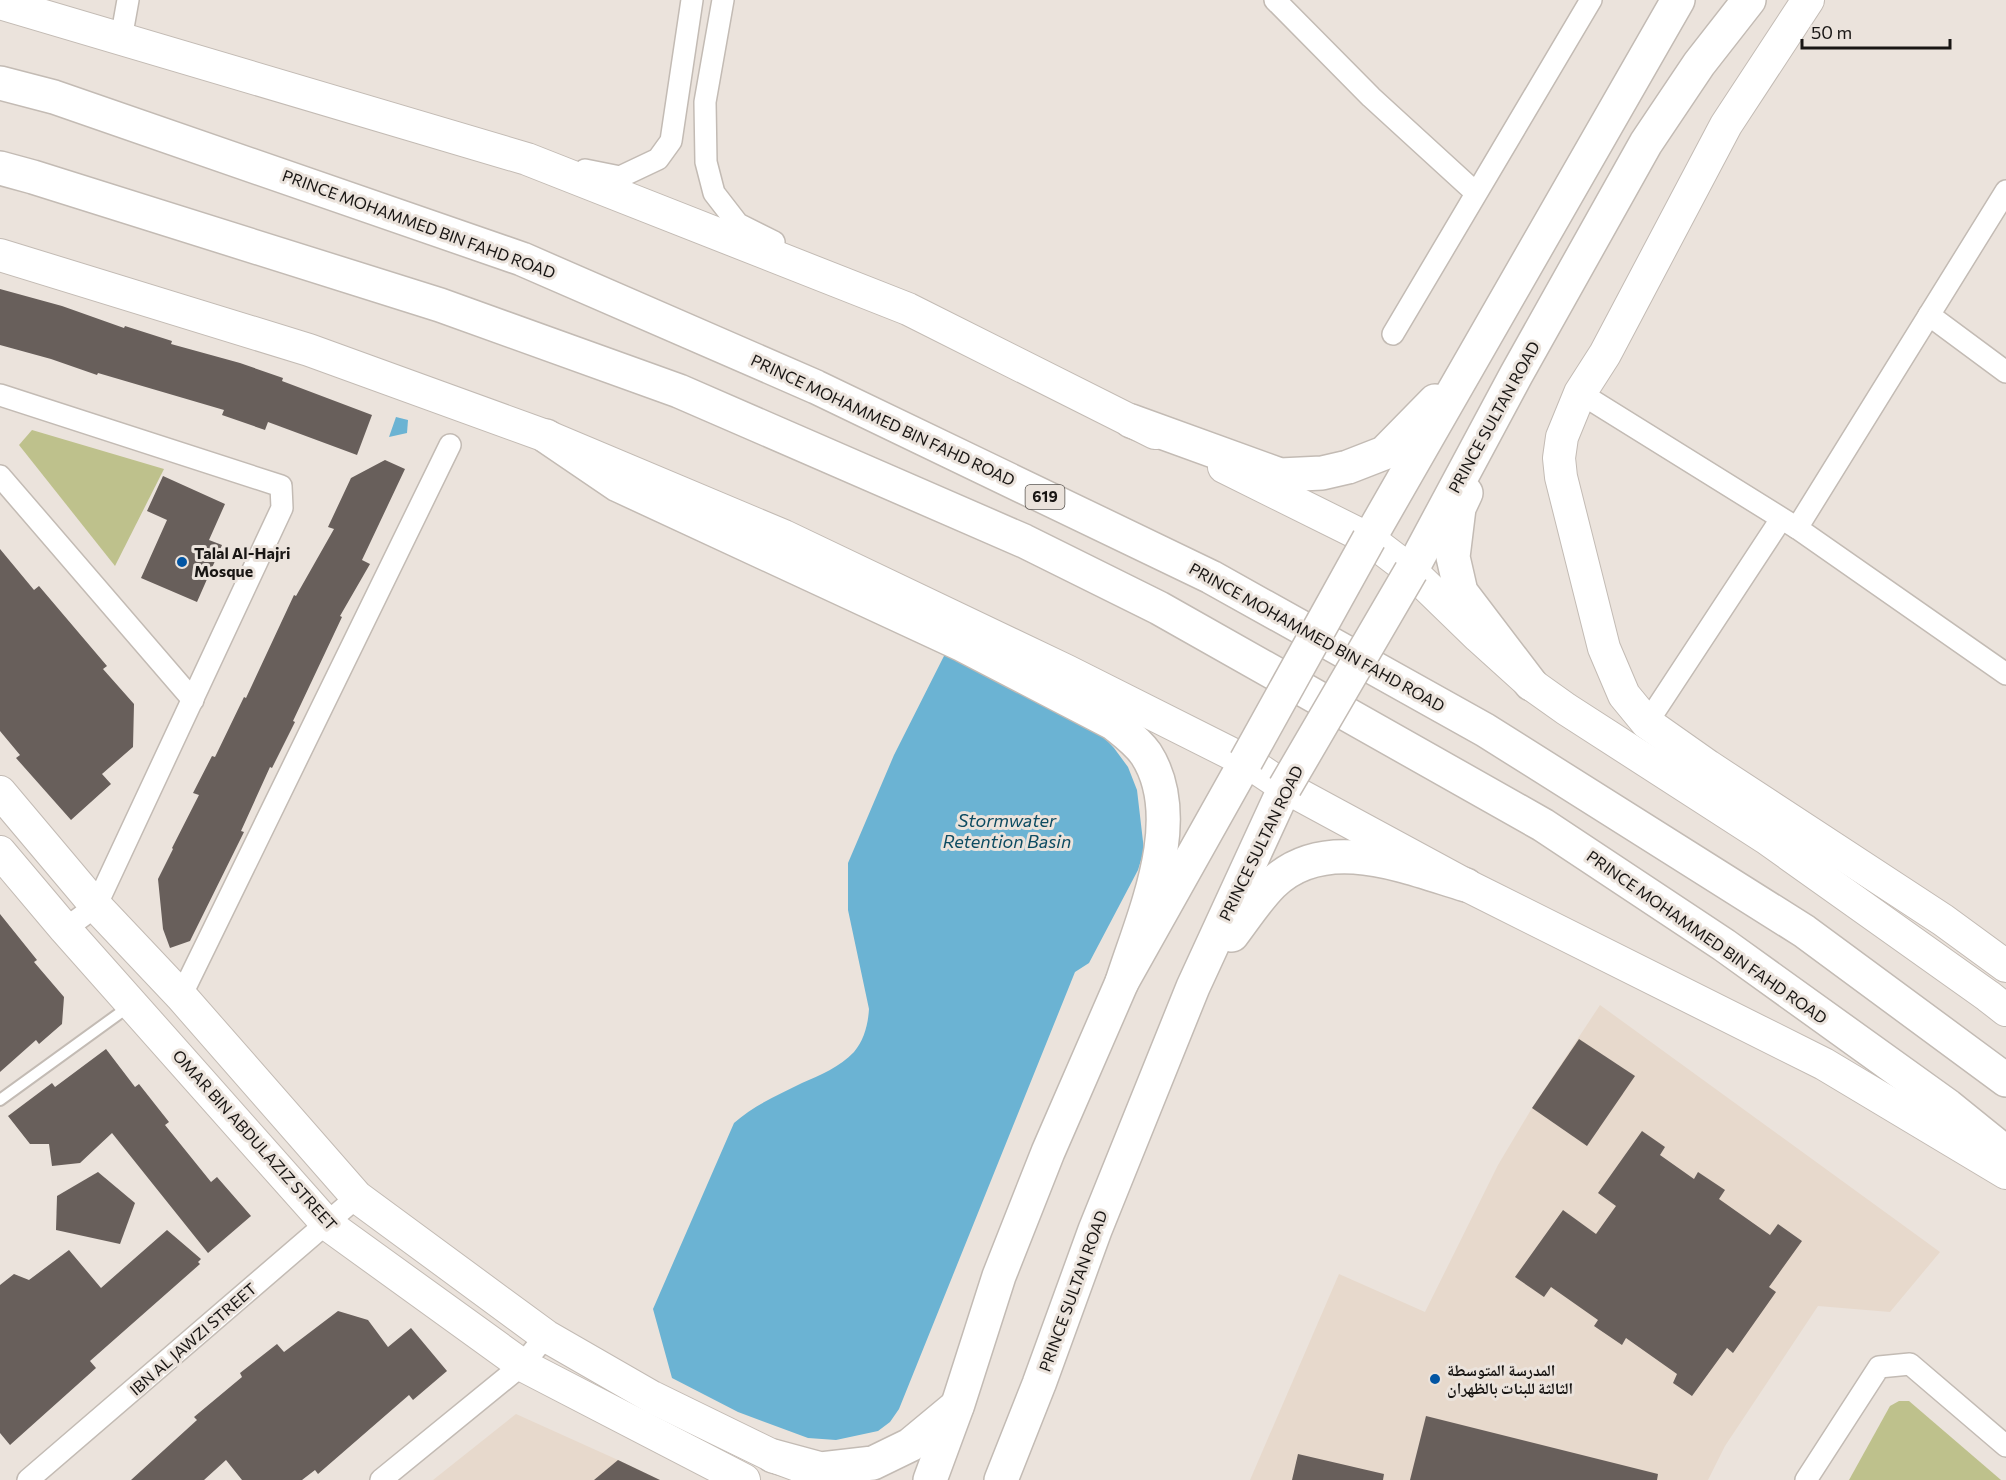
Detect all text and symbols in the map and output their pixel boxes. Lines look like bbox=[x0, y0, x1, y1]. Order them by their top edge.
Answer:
scale bar bbox=[1802, 12, 1950, 50]
text: 50 m bbox=[1811, 21, 1852, 43]
street label: PRINCE MOHAMMED BIN FAHD ROAD bbox=[280, 165, 558, 282]
street label: PRINCE SULTAN ROAD bbox=[1444, 338, 1543, 496]
street label: PRINCE MOHAMMED BIN FAHD ROAD bbox=[748, 350, 1018, 489]
road number: 619 bbox=[1026, 485, 1064, 509]
place label: Talal Al-Hajri Mosque bbox=[194, 543, 290, 580]
marker: Talal Al-Hajri Mosque bbox=[175, 555, 189, 569]
street label: PRINCE MOHAMMED BIN FAHD ROAD bbox=[1186, 558, 1448, 715]
street label: PRINCE SULTAN ROAD bbox=[1215, 762, 1306, 924]
water label: Stormwater Retention Basin bbox=[943, 809, 1071, 852]
street label: PRINCE MOHAMMED BIN FAHD ROAD bbox=[1583, 846, 1831, 1027]
street label: OMAR BIN ABDULAZIZ STREET bbox=[169, 1046, 341, 1234]
street label: PRINCE SULTAN ROAD bbox=[1034, 1208, 1111, 1374]
street label: IBN AL JAWZI STREET bbox=[125, 1278, 260, 1399]
place label: المدرسة المتوسطة الثالثة للبنات بالظهران bbox=[1447, 1360, 1573, 1398]
marker: المدرسة المتوسطة الثالثة للبنات بالظهران bbox=[1428, 1372, 1442, 1386]

